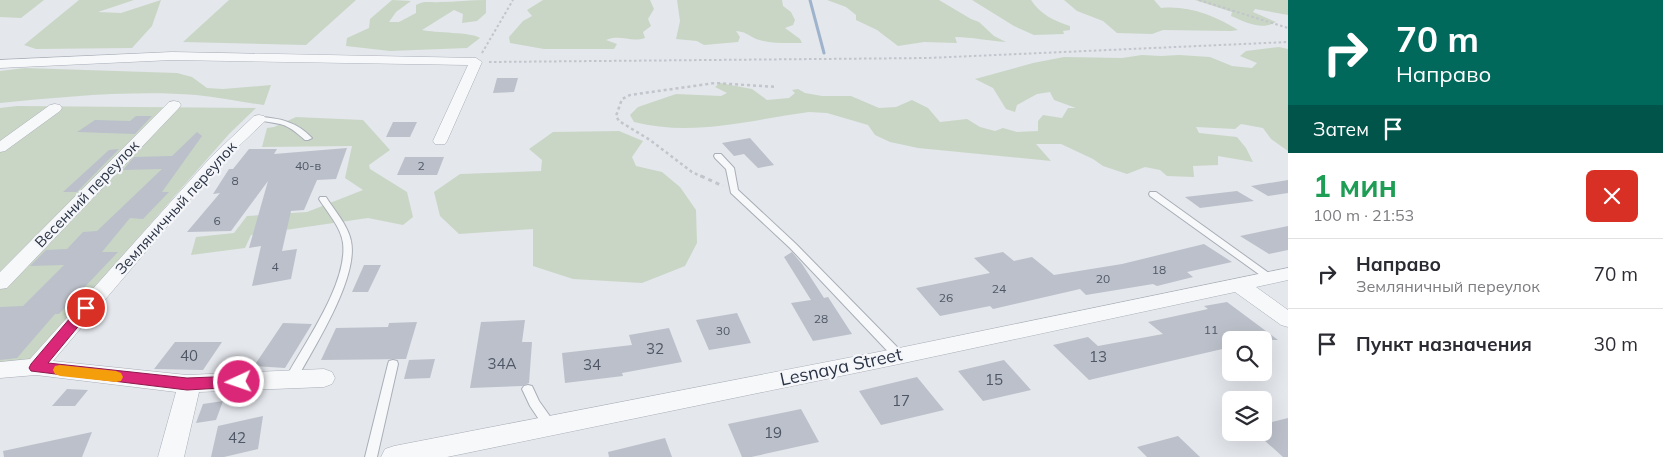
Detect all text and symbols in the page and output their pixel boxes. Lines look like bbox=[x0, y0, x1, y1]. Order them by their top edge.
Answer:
text: 70 m bbox=[1396, 17, 1479, 61]
icon: right bbox=[1313, 20, 1378, 85]
text: Направо bbox=[1396, 60, 1491, 88]
icon: arrive bbox=[1379, 115, 1407, 143]
text: Затем bbox=[1313, 117, 1369, 141]
street label: Весенний переулок bbox=[30, 135, 143, 251]
street label: Земляничный переулок bbox=[111, 137, 241, 278]
house number: 40-в bbox=[295, 158, 321, 173]
house number: 2 bbox=[417, 158, 425, 173]
text: 1 мин bbox=[1313, 167, 1397, 205]
button: close bbox=[1586, 170, 1638, 222]
house number: 8 bbox=[231, 173, 239, 188]
text: 100 m · 21:53 bbox=[1313, 205, 1414, 225]
house number: 6 bbox=[213, 213, 221, 228]
text: Направо bbox=[1356, 252, 1441, 276]
house number: 4 bbox=[271, 259, 279, 274]
icon: right bbox=[1313, 260, 1341, 288]
house number: 18 bbox=[1152, 262, 1166, 277]
text: 70 m bbox=[1594, 262, 1638, 286]
house number: 20 bbox=[1096, 271, 1110, 286]
text: Земляничный переулок bbox=[1356, 276, 1540, 296]
house number: 24 bbox=[992, 281, 1006, 296]
pin bbox=[65, 287, 107, 329]
house number: 26 bbox=[939, 290, 953, 305]
icon: arrive bbox=[72, 294, 100, 322]
house number: 28 bbox=[814, 311, 828, 326]
house number: 11 bbox=[1204, 322, 1218, 337]
house number: 30 bbox=[716, 323, 730, 338]
icon: arrive bbox=[1313, 330, 1341, 358]
map controls bbox=[1222, 331, 1272, 441]
button: search bbox=[1222, 331, 1272, 381]
text: Пункт назначения bbox=[1356, 332, 1532, 356]
text: 30 m bbox=[1594, 332, 1638, 356]
house number: 32 bbox=[646, 339, 664, 358]
street label: Lesnaya Street bbox=[778, 342, 904, 391]
house number: 40 bbox=[180, 346, 198, 365]
house number: 13 bbox=[1089, 347, 1107, 366]
house number: 34А bbox=[487, 354, 517, 373]
position arrow bbox=[212, 355, 264, 407]
house number: 34 bbox=[583, 355, 601, 374]
house number: 15 bbox=[985, 370, 1003, 389]
house number: 17 bbox=[892, 391, 910, 410]
button: layers bbox=[1222, 391, 1272, 441]
house number: 19 bbox=[764, 423, 782, 442]
house number: 42 bbox=[228, 428, 246, 447]

